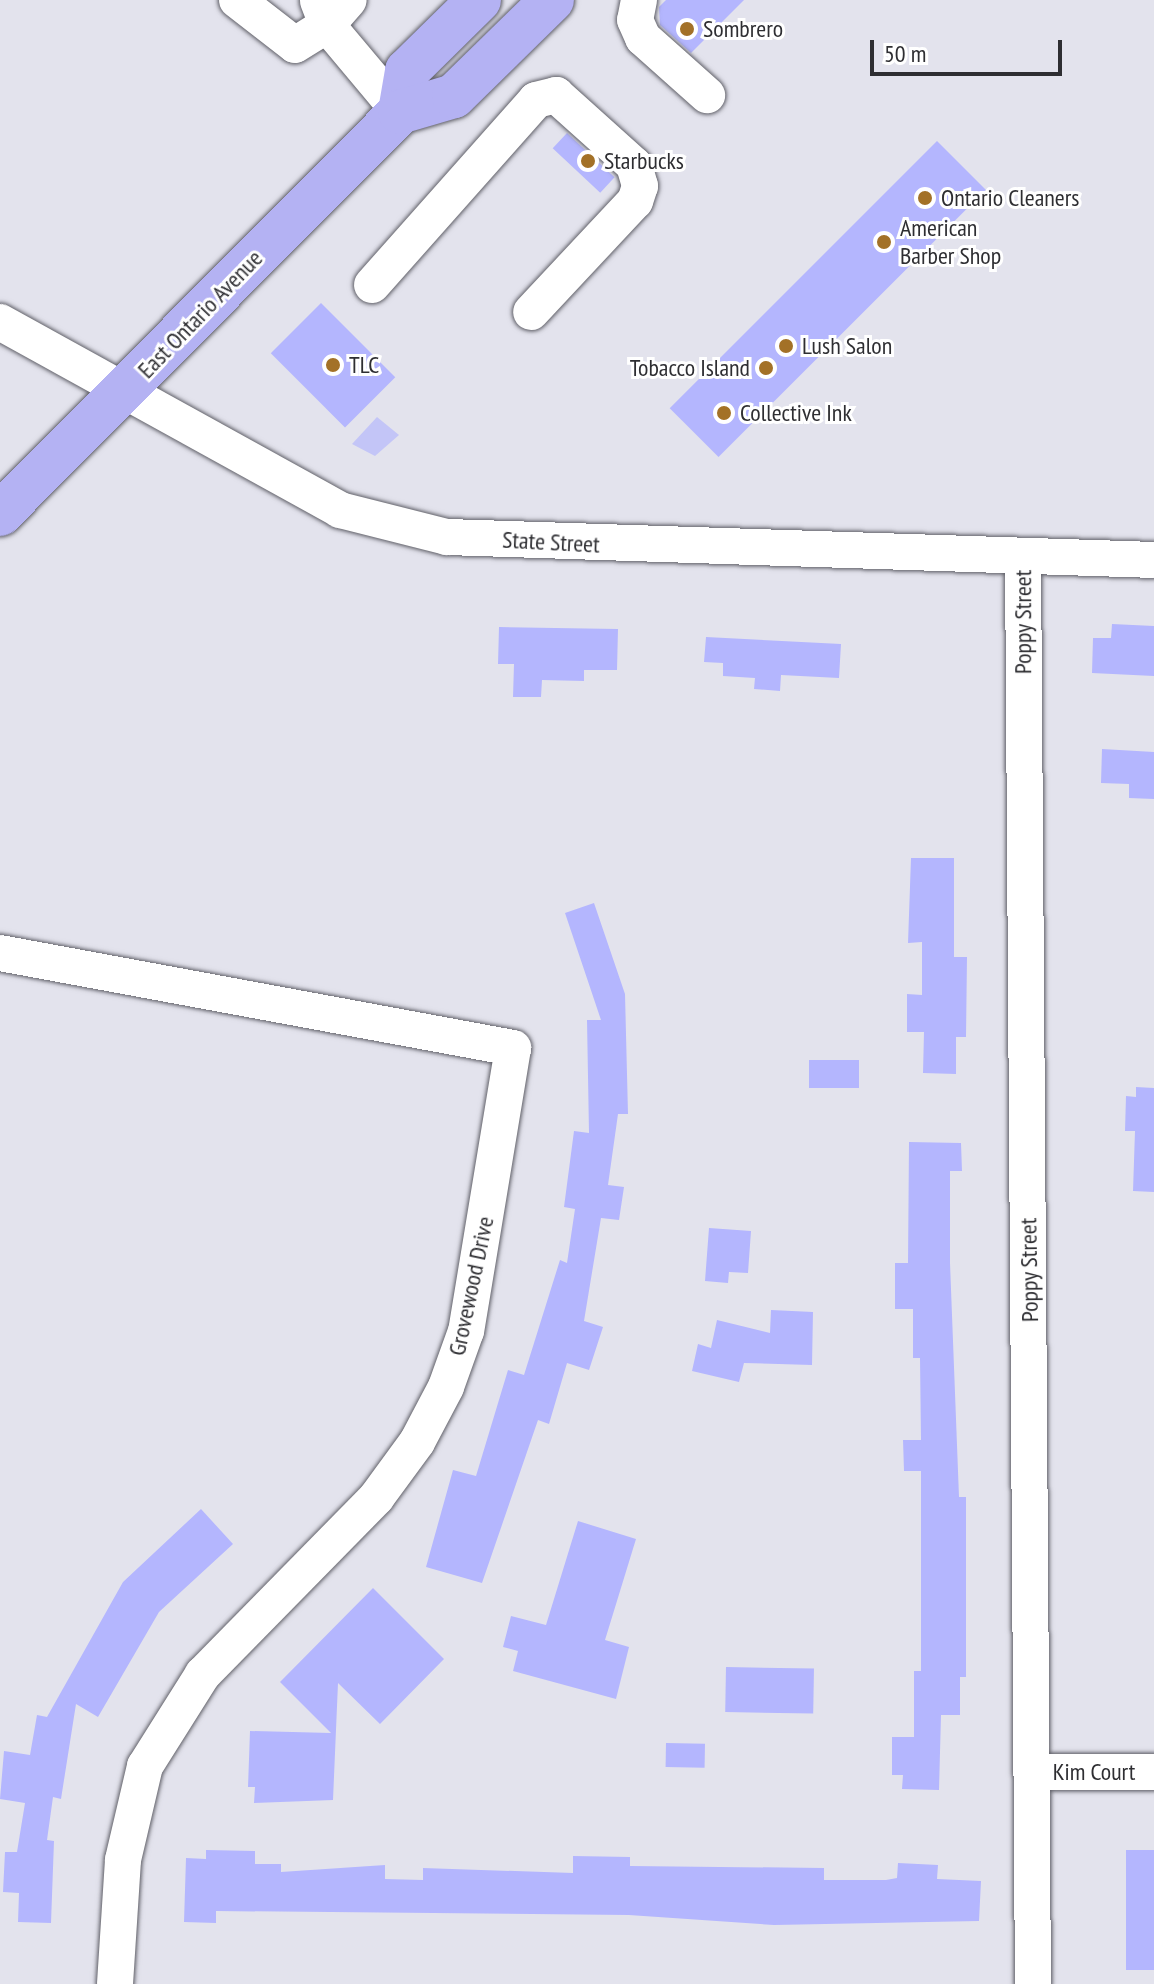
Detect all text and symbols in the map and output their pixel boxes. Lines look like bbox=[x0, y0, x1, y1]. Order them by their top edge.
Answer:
place label: Sombrero bbox=[703, 15, 783, 43]
marker: Sombrero bbox=[678, 20, 696, 38]
scale bar bbox=[874, 24, 1066, 74]
text: 50 m bbox=[884, 38, 926, 69]
place label: Starbucks bbox=[604, 147, 684, 175]
marker: Starbucks bbox=[579, 152, 597, 170]
place label: Ontario Cleaners bbox=[941, 184, 1079, 212]
marker: Ontario Cleaners bbox=[916, 189, 934, 207]
place label: American Barber Shop bbox=[900, 214, 1001, 270]
marker: American Barber Shop bbox=[875, 233, 893, 251]
street label: East Ontario Avenue bbox=[131, 244, 269, 384]
place label: Lush Salon bbox=[802, 332, 892, 360]
marker: Lush Salon bbox=[777, 337, 795, 355]
place label: TLC bbox=[349, 351, 379, 379]
place label: Tobacco Island bbox=[630, 354, 750, 382]
marker: TLC bbox=[324, 356, 342, 374]
marker: Tobacco Island bbox=[757, 359, 775, 377]
place label: Collective Ink bbox=[740, 399, 852, 427]
marker: Collective Ink bbox=[715, 404, 733, 422]
street label: State Street bbox=[502, 525, 600, 559]
street label: Poppy Street bbox=[1009, 570, 1037, 674]
street label: Grovewood Drive bbox=[442, 1214, 500, 1358]
street label: Poppy Street bbox=[1014, 1217, 1044, 1323]
street label: Kim Court bbox=[1053, 1758, 1135, 1786]

